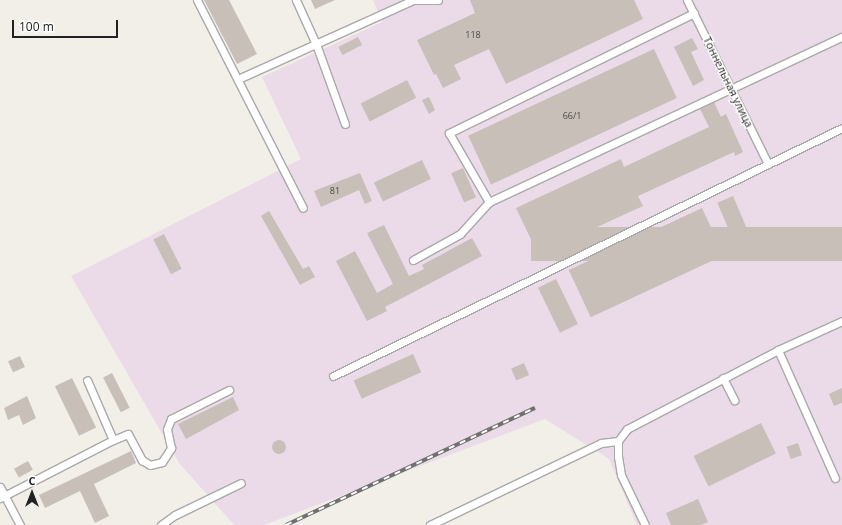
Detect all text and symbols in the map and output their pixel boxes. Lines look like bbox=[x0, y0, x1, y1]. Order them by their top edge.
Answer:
scale bar bbox=[14, 12, 120, 38]
text: 100 m bbox=[19, 18, 54, 35]
house number: 118 bbox=[465, 30, 481, 40]
street label: Тоннельная улица bbox=[700, 34, 756, 130]
house number: 66/1 bbox=[563, 111, 581, 121]
house number: 81 bbox=[330, 186, 340, 196]
north arrow bbox=[12, 473, 52, 513]
text: С bbox=[28, 473, 36, 488]

